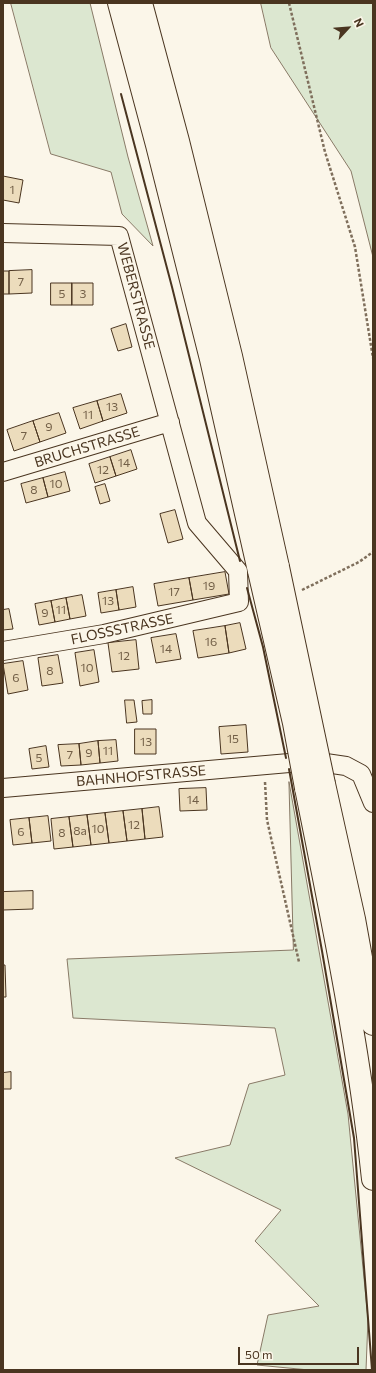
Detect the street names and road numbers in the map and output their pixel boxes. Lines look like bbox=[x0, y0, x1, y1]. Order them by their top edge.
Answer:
street label: WEBERSTRASSE bbox=[114, 241, 158, 351]
street label: BRUCHSTRASSE bbox=[32, 423, 142, 471]
street label: FLOSSSTRASSE bbox=[69, 610, 175, 648]
street label: BAHNHOFSTRASSE bbox=[75, 762, 207, 790]

